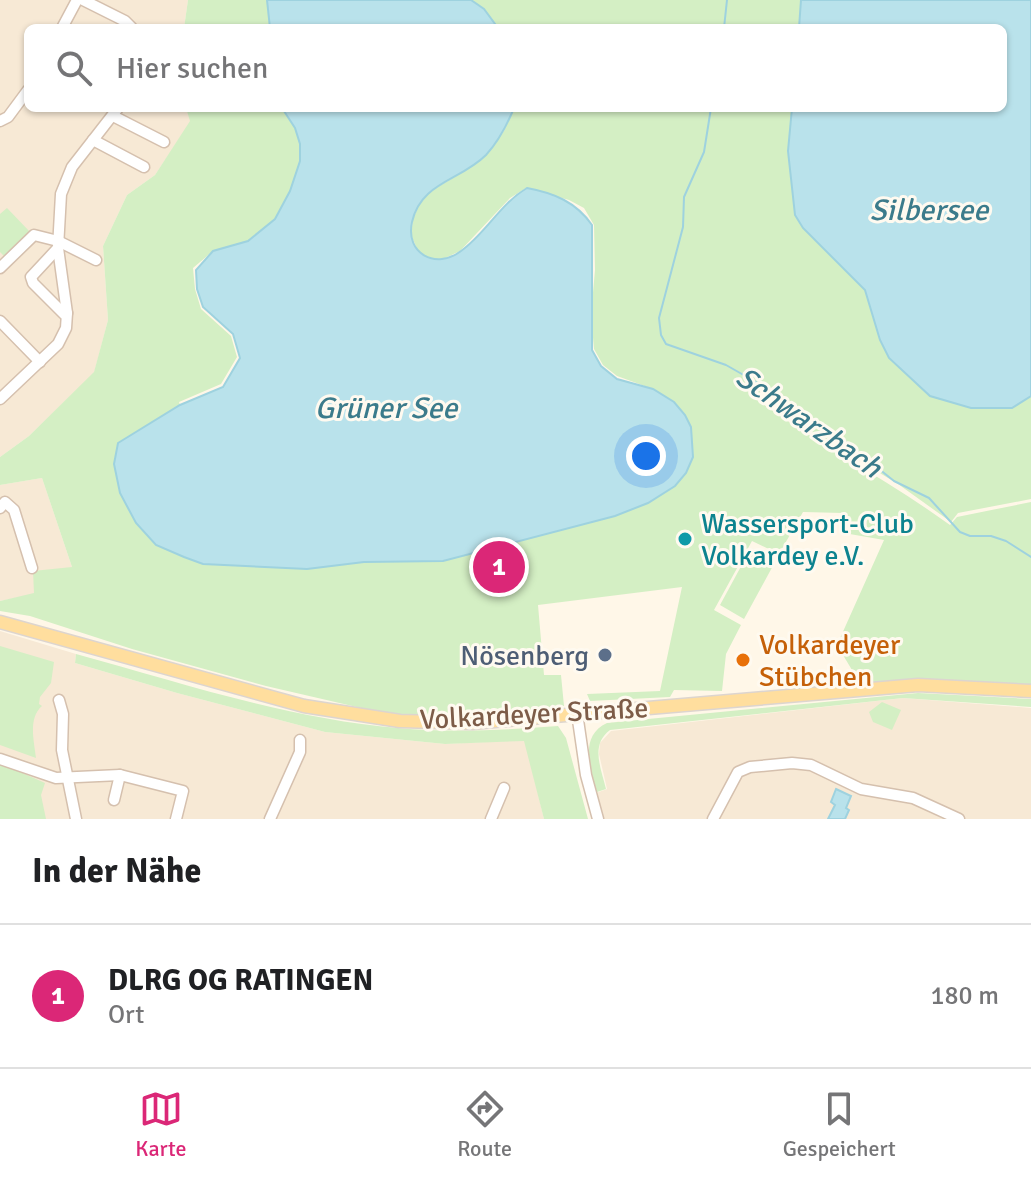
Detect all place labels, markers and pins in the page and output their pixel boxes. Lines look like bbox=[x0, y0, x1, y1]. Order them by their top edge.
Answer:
place label: Wassersport-Club Volkardey e.V. bbox=[701, 507, 914, 573]
marker: Wassersport-Club Volkardey e.V. bbox=[676, 530, 694, 548]
pin: 1 bbox=[473, 537, 525, 597]
place label: Volkardeyer Stübchen bbox=[759, 628, 901, 694]
place label: Nösenberg bbox=[460, 639, 589, 673]
marker: Nösenberg bbox=[596, 646, 614, 664]
marker: Volkardeyer Stübchen bbox=[734, 651, 752, 669]

